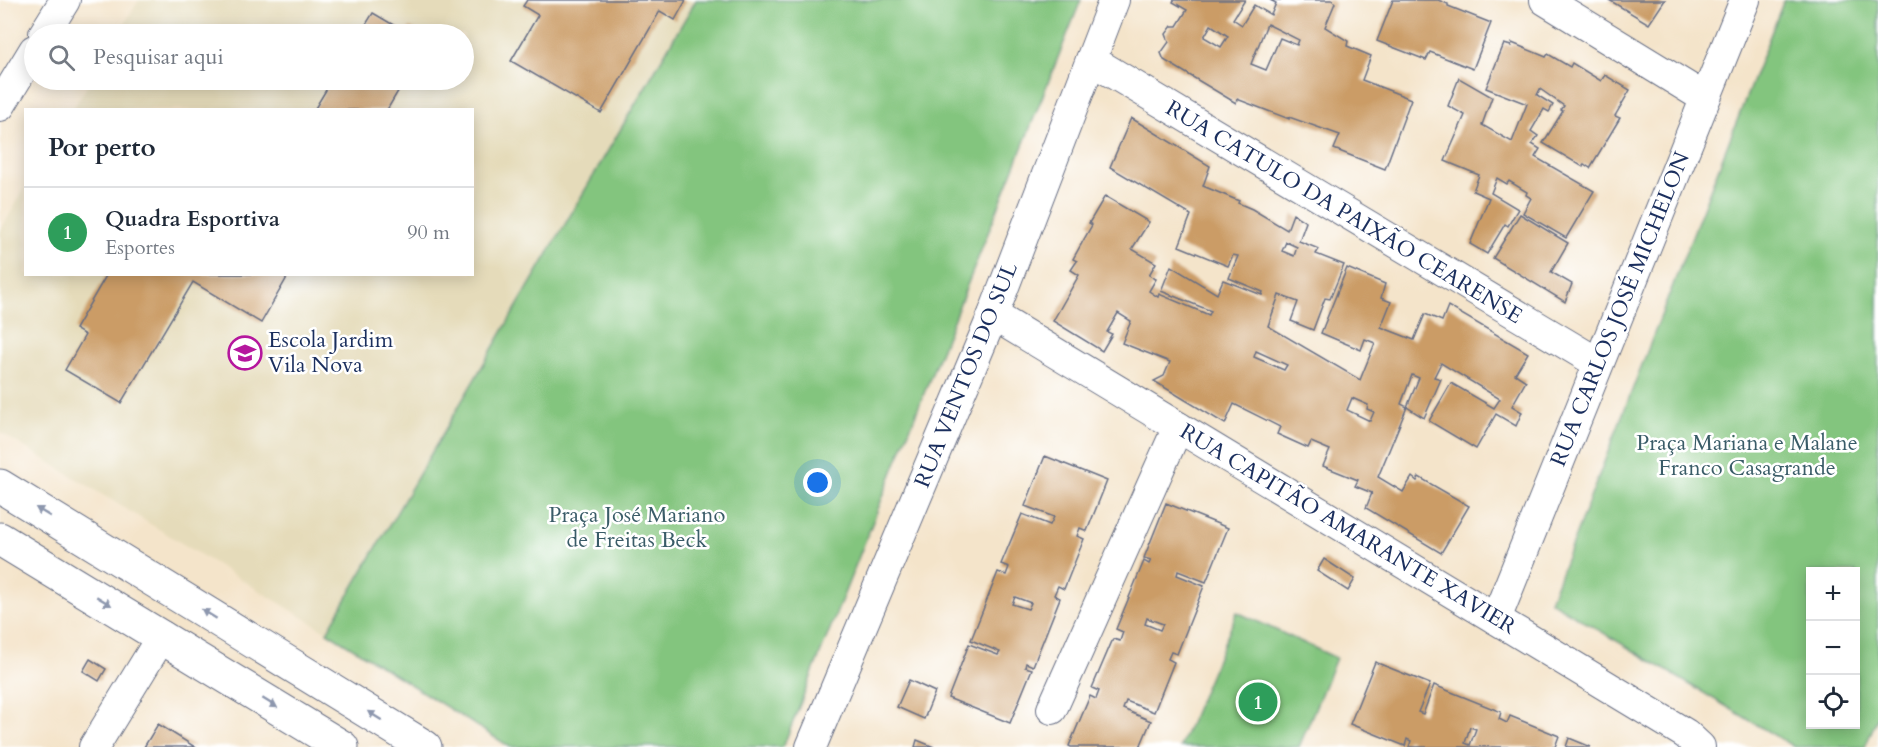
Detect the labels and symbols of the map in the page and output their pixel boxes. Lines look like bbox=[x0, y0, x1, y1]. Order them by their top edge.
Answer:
street label: RUA CATULO DA PAIXÃO CEARENSE bbox=[1160, 93, 1528, 331]
street label: RUA CARLOS JOSÉ MICHELON bbox=[1543, 147, 1697, 471]
street label: RUA VENTOS DO SUL bbox=[907, 257, 1025, 492]
place label: Escola Jardim Vila Nova bbox=[268, 325, 394, 380]
school or university icon: Escola Jardim Vila Nova bbox=[227, 335, 263, 371]
street label: RUA CAPITÃO AMARANTE XAVIER bbox=[1174, 416, 1522, 642]
park label: Praça Mariana e Malane Franco Casagrande bbox=[1636, 428, 1858, 483]
your location bbox=[803, 468, 832, 497]
park label: Praça José Mariano de Freitas Beck bbox=[549, 500, 726, 555]
one-way arrow bbox=[35, 507, 51, 518]
one-way arrow bbox=[96, 596, 112, 607]
one-way arrow bbox=[201, 609, 217, 620]
pin: 1 bbox=[1238, 680, 1278, 724]
one-way arrow bbox=[262, 698, 278, 709]
one-way arrow bbox=[367, 711, 383, 722]

